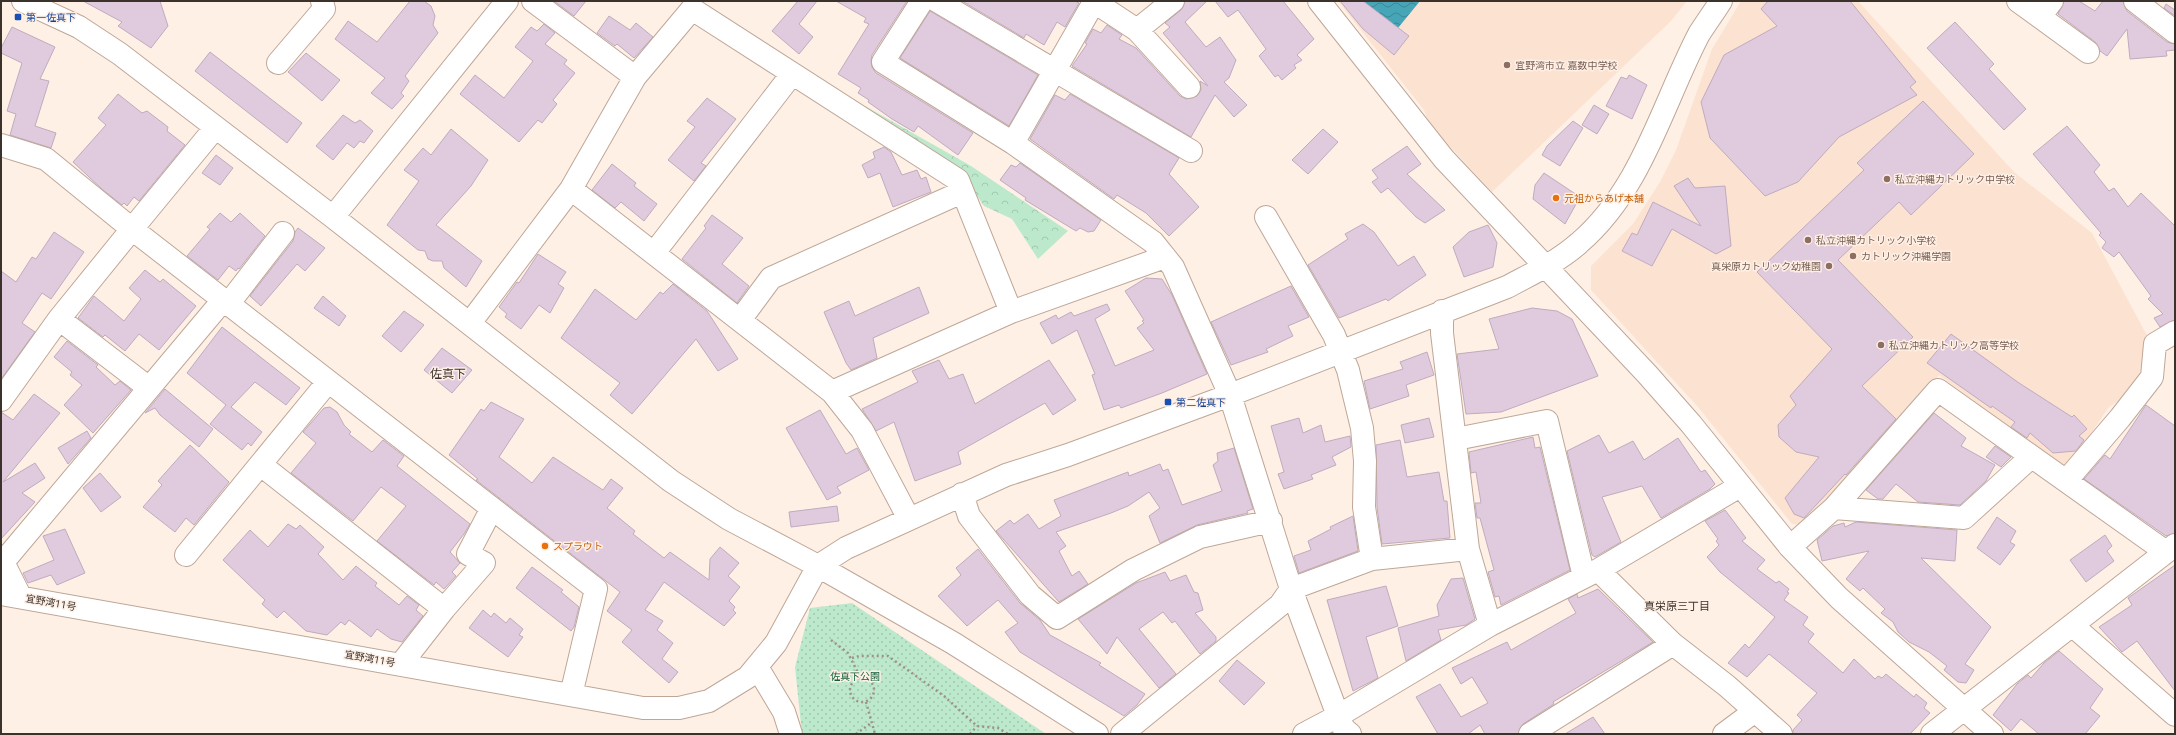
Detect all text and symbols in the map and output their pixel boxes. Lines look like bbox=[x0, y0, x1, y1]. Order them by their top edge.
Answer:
marker: 第一佐真下 bbox=[13, 12, 23, 22]
place label: 第一佐真下 bbox=[26, 12, 76, 23]
marker: 宜野湾市立 嘉数中学校 bbox=[1502, 60, 1512, 70]
place label: 宜野湾市立 嘉数中学校 bbox=[1515, 60, 1617, 71]
marker: 私立沖縄カトリック中学校 bbox=[1882, 174, 1892, 184]
place label: 私立沖縄カトリック中学校 bbox=[1895, 174, 2015, 185]
marker: 元祖からあげ本舗 bbox=[1551, 193, 1561, 203]
place label: 元祖からあげ本舗 bbox=[1564, 193, 1644, 204]
marker: 私立沖縄カトリック小学校 bbox=[1803, 235, 1813, 245]
place label: 私立沖縄カトリック小学校 bbox=[1816, 235, 1936, 246]
marker: カトリック沖縄学園 bbox=[1848, 251, 1858, 261]
place label: カトリック沖縄学園 bbox=[1861, 251, 1951, 262]
place label: 真栄原カトリック幼稚園 bbox=[1711, 261, 1821, 272]
marker: 真栄原カトリック幼稚園 bbox=[1824, 261, 1834, 271]
marker: 私立沖縄カトリック高等学校 bbox=[1876, 340, 1886, 350]
place label: 私立沖縄カトリック高等学校 bbox=[1889, 340, 2019, 351]
district label: 佐真下 bbox=[430, 367, 466, 381]
marker: 第二佐真下 bbox=[1163, 397, 1173, 407]
place label: 第二佐真下 bbox=[1176, 397, 1226, 408]
marker: スプラウト bbox=[540, 541, 550, 551]
place label: スプラウト bbox=[553, 541, 603, 552]
street label: 宜野湾11号 bbox=[25, 593, 77, 612]
district label: 真栄原三丁目 bbox=[1644, 600, 1710, 613]
street label: 宜野湾11号 bbox=[344, 649, 396, 668]
park label: 佐真下公園 bbox=[830, 671, 880, 682]

